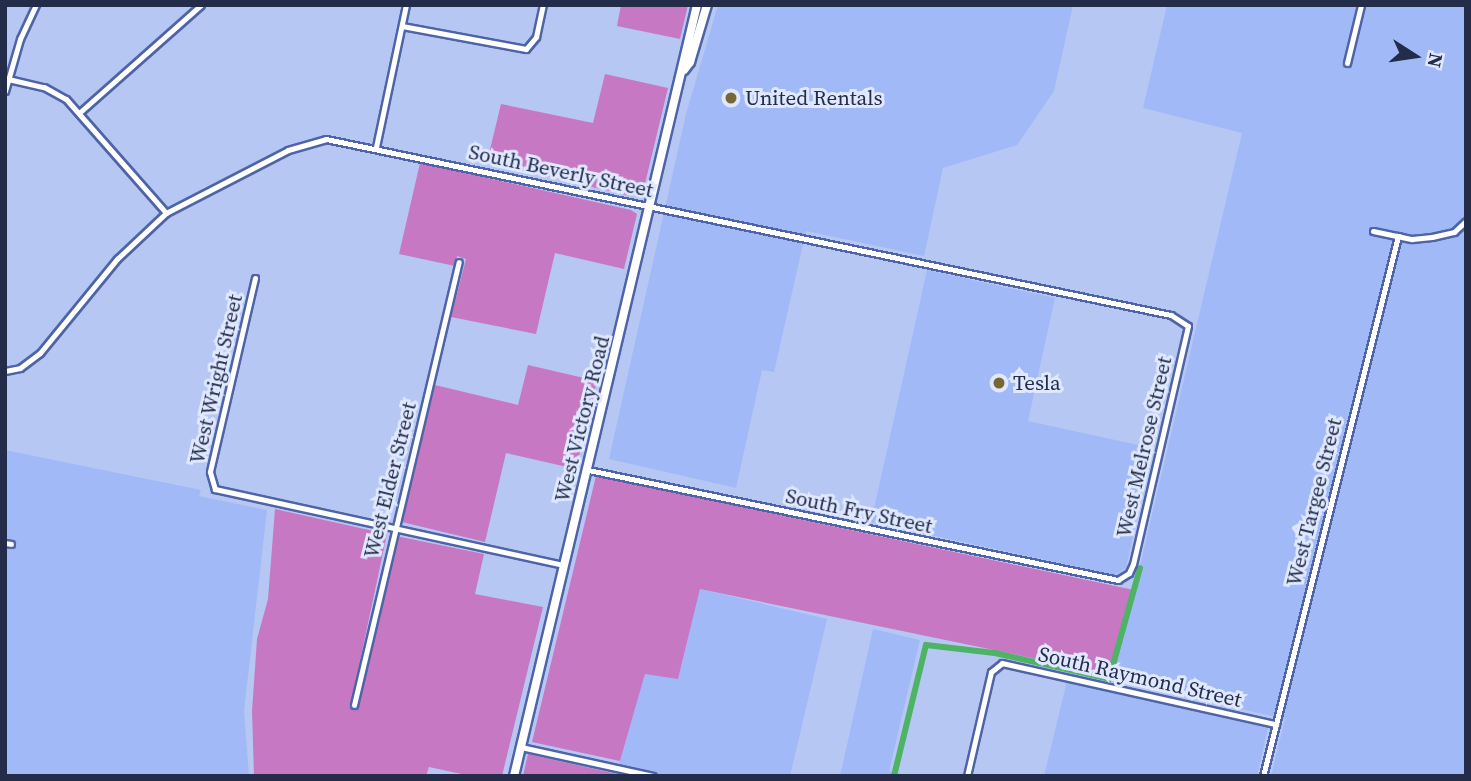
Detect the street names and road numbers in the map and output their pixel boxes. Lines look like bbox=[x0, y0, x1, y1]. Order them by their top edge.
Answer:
street label: South Beverly Street bbox=[466, 139, 656, 203]
street label: West Wright Street bbox=[184, 292, 248, 466]
street label: West Victory Road bbox=[549, 333, 615, 505]
street label: West Melrose Street bbox=[1111, 354, 1177, 540]
street label: West Elder Street bbox=[358, 399, 422, 561]
street label: West Targee Street bbox=[1281, 415, 1347, 589]
street label: South Fry Street bbox=[783, 483, 935, 539]
street label: South Raymond Street bbox=[1036, 641, 1244, 713]

